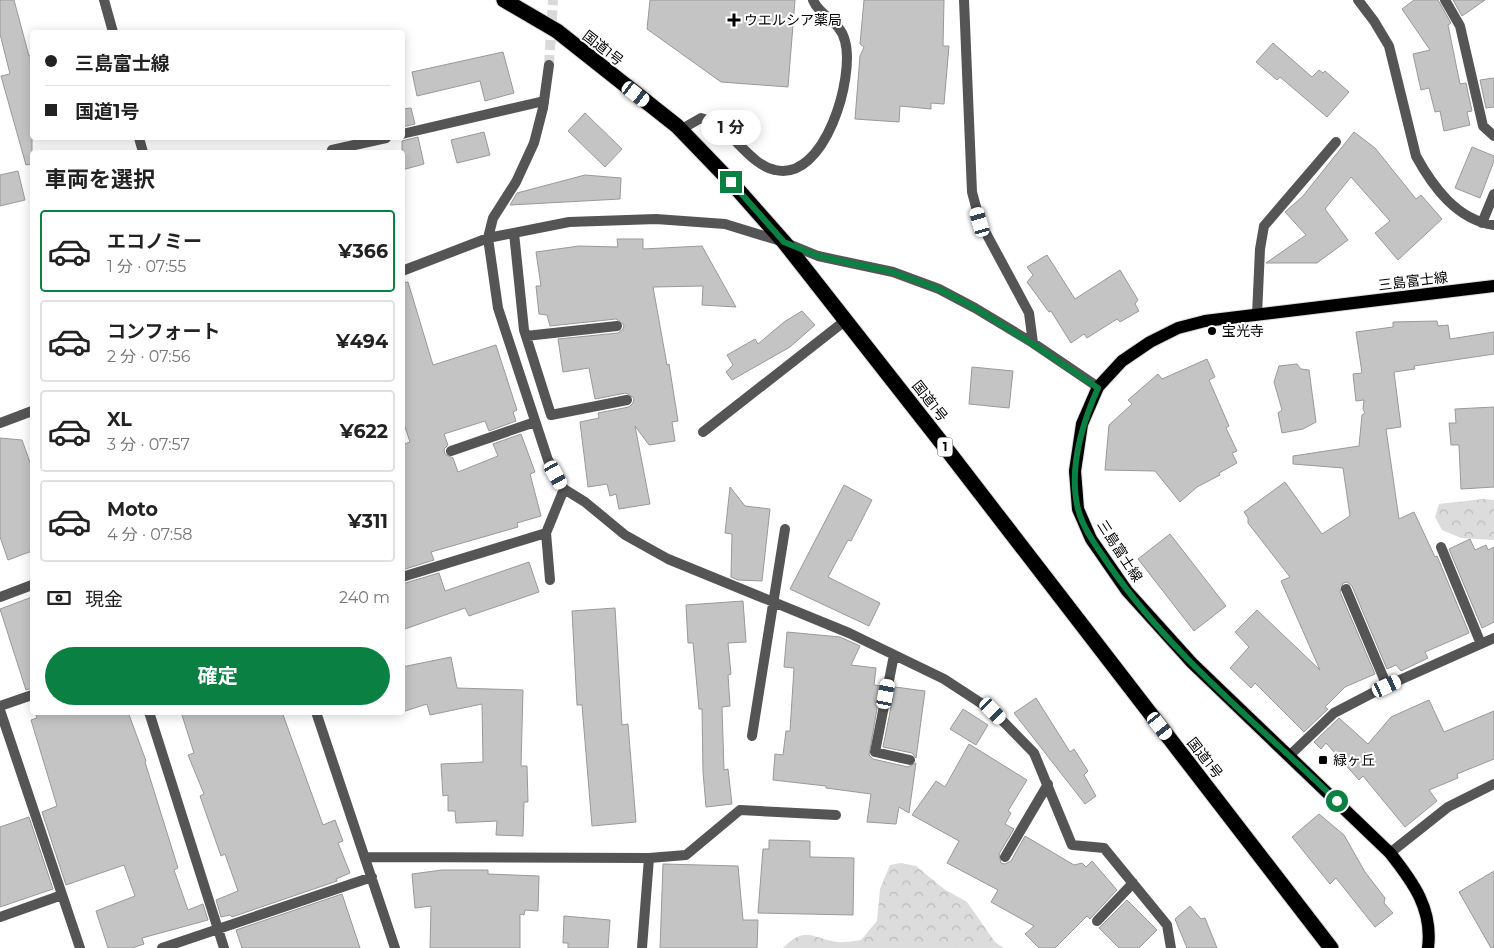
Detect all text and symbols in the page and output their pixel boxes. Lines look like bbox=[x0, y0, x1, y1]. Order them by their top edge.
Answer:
place label: ウエルシア薬局 bbox=[744, 11, 842, 29]
marker: ウエルシア薬局 bbox=[728, 14, 740, 26]
street label: 国道1号 bbox=[579, 26, 627, 70]
text: 三島富士線 bbox=[75, 52, 170, 75]
car bbox=[619, 79, 652, 109]
text: 国道1号 bbox=[75, 100, 139, 123]
callout: 1 分 bbox=[701, 110, 761, 144]
text: 1 分 bbox=[718, 118, 744, 137]
text: 車両を選択 bbox=[45, 166, 155, 193]
route end bbox=[720, 171, 742, 193]
car bbox=[968, 206, 991, 238]
icon: car bbox=[47, 229, 92, 274]
text: エコノミー bbox=[107, 230, 202, 253]
text: ¥366 bbox=[338, 240, 388, 263]
text: 1 分 · 07:55 bbox=[107, 257, 186, 276]
street label: 三島富士線 bbox=[1377, 268, 1449, 294]
icon: car bbox=[47, 319, 92, 364]
text: コンフォート bbox=[107, 320, 220, 343]
place label: 宝光寺 bbox=[1222, 322, 1264, 340]
marker: 宝光寺 bbox=[1206, 325, 1218, 337]
text: ¥494 bbox=[336, 330, 388, 353]
text: 2 分 · 07:56 bbox=[107, 347, 190, 366]
street label: 国道1号 bbox=[908, 377, 952, 425]
text: XL bbox=[107, 408, 132, 431]
icon: car bbox=[47, 409, 92, 454]
text: ¥622 bbox=[340, 420, 388, 443]
text: 3 分 · 07:57 bbox=[107, 435, 190, 454]
road number: 1 bbox=[938, 438, 952, 457]
car bbox=[542, 458, 569, 492]
text: Moto bbox=[107, 498, 158, 521]
icon: car bbox=[47, 499, 92, 544]
text: ¥311 bbox=[348, 510, 388, 533]
street label: 三島富士線 bbox=[1093, 517, 1147, 585]
text: 4 分 · 07:58 bbox=[107, 525, 192, 544]
icon: cash bbox=[45, 584, 73, 612]
text: 現金 bbox=[85, 588, 123, 611]
text: 240 m bbox=[339, 588, 390, 607]
button: 確定 bbox=[45, 647, 390, 705]
car bbox=[1370, 673, 1403, 699]
car bbox=[875, 678, 896, 710]
car bbox=[977, 695, 1008, 727]
car bbox=[1144, 710, 1175, 742]
street label: 国道1号 bbox=[1183, 734, 1227, 782]
place label: 緑ヶ丘 bbox=[1333, 751, 1375, 769]
marker: 緑ヶ丘 bbox=[1317, 754, 1329, 766]
route start bbox=[1326, 790, 1348, 812]

